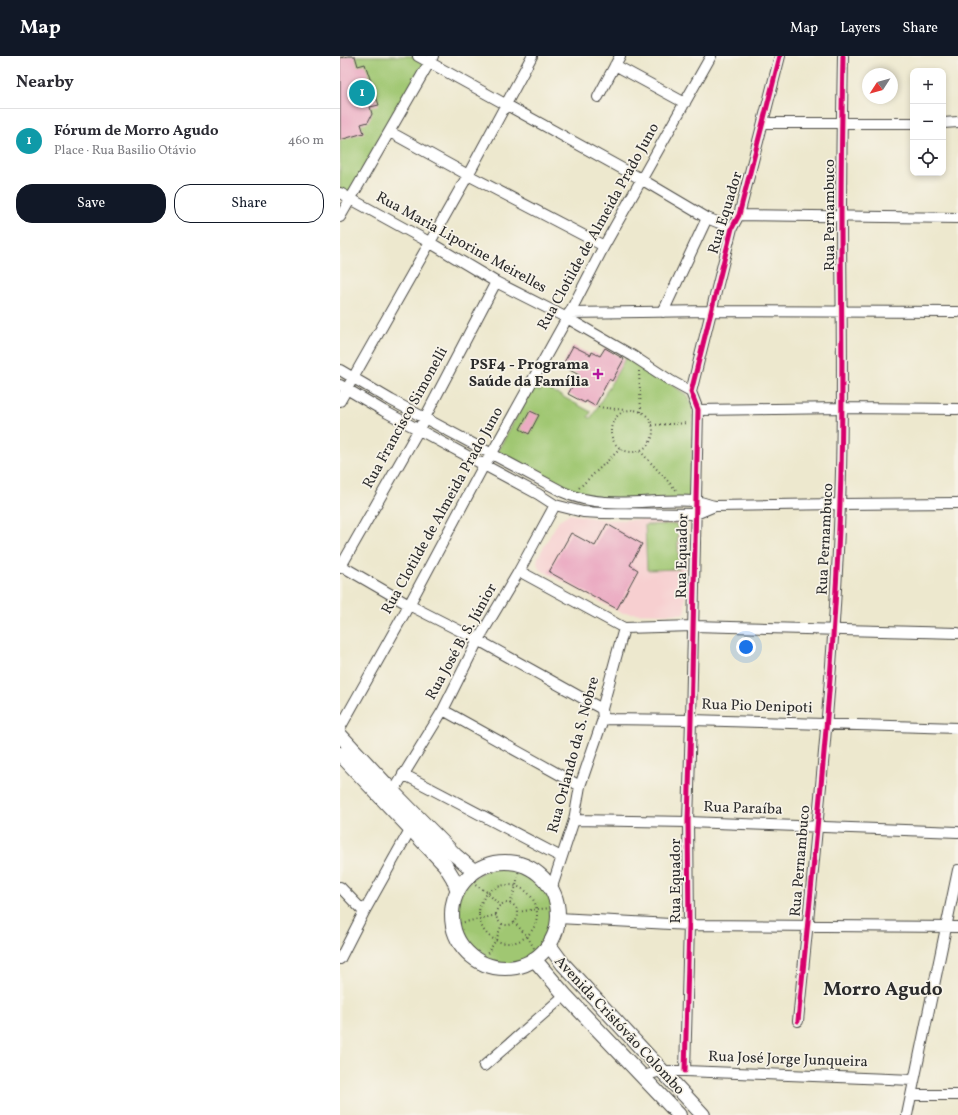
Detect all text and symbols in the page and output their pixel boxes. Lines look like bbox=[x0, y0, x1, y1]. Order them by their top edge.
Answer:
text: Map bbox=[20, 15, 61, 41]
text: Map bbox=[790, 19, 818, 38]
text: Layers bbox=[840, 19, 880, 38]
text: Share bbox=[902, 19, 938, 38]
north arrow bbox=[862, 68, 898, 104]
map controls bbox=[910, 68, 946, 176]
button: + bbox=[910, 68, 946, 104]
text: Nearby bbox=[16, 71, 74, 94]
pin: 1 bbox=[349, 78, 375, 108]
button: − bbox=[910, 104, 946, 140]
street label: Rua Clotilde de Almeida Prado Juno bbox=[533, 120, 665, 334]
text: Fórum de Morro Agudo bbox=[54, 121, 219, 142]
text: 1 bbox=[26, 132, 32, 150]
text: 460 m bbox=[288, 132, 324, 150]
button: locate bbox=[910, 140, 946, 176]
text: Place · Rua Basilio Otávio bbox=[54, 142, 196, 160]
street label: Rua Pernambuco bbox=[820, 159, 841, 271]
street label: Rua Equador bbox=[704, 169, 748, 257]
button: Save bbox=[16, 184, 166, 223]
button: Share bbox=[174, 184, 324, 223]
street label: Rua Maria Liporine Meirelles bbox=[372, 187, 550, 299]
street label: Rua Francisco Simonelli bbox=[358, 343, 454, 493]
place label: PSF4 - Programa Saúde da Família bbox=[469, 355, 589, 393]
marker: PSF4 - Programa Saúde da Família bbox=[592, 368, 604, 380]
street label: Rua Clotilde de Almeida Prado Juno bbox=[377, 404, 509, 618]
street label: Rua Pernambuco bbox=[813, 482, 839, 596]
street label: Rua Equador bbox=[672, 513, 694, 599]
street label: Rua José B. S. Júnior bbox=[421, 580, 503, 704]
your location bbox=[736, 637, 756, 657]
street label: Rua Orlando da S. Nobre bbox=[543, 674, 605, 836]
street label: Rua Pio Denipoti bbox=[701, 695, 813, 719]
street label: Rua Paraíba bbox=[703, 797, 783, 821]
street label: Rua Pernambuco bbox=[786, 804, 816, 918]
street label: Rua Equador bbox=[666, 838, 687, 924]
street label: Avenida Cristóvão Colombo bbox=[549, 952, 689, 1100]
district label: Morro Agudo bbox=[823, 977, 943, 1003]
street label: Rua José Jorge Junqueira bbox=[708, 1047, 868, 1073]

